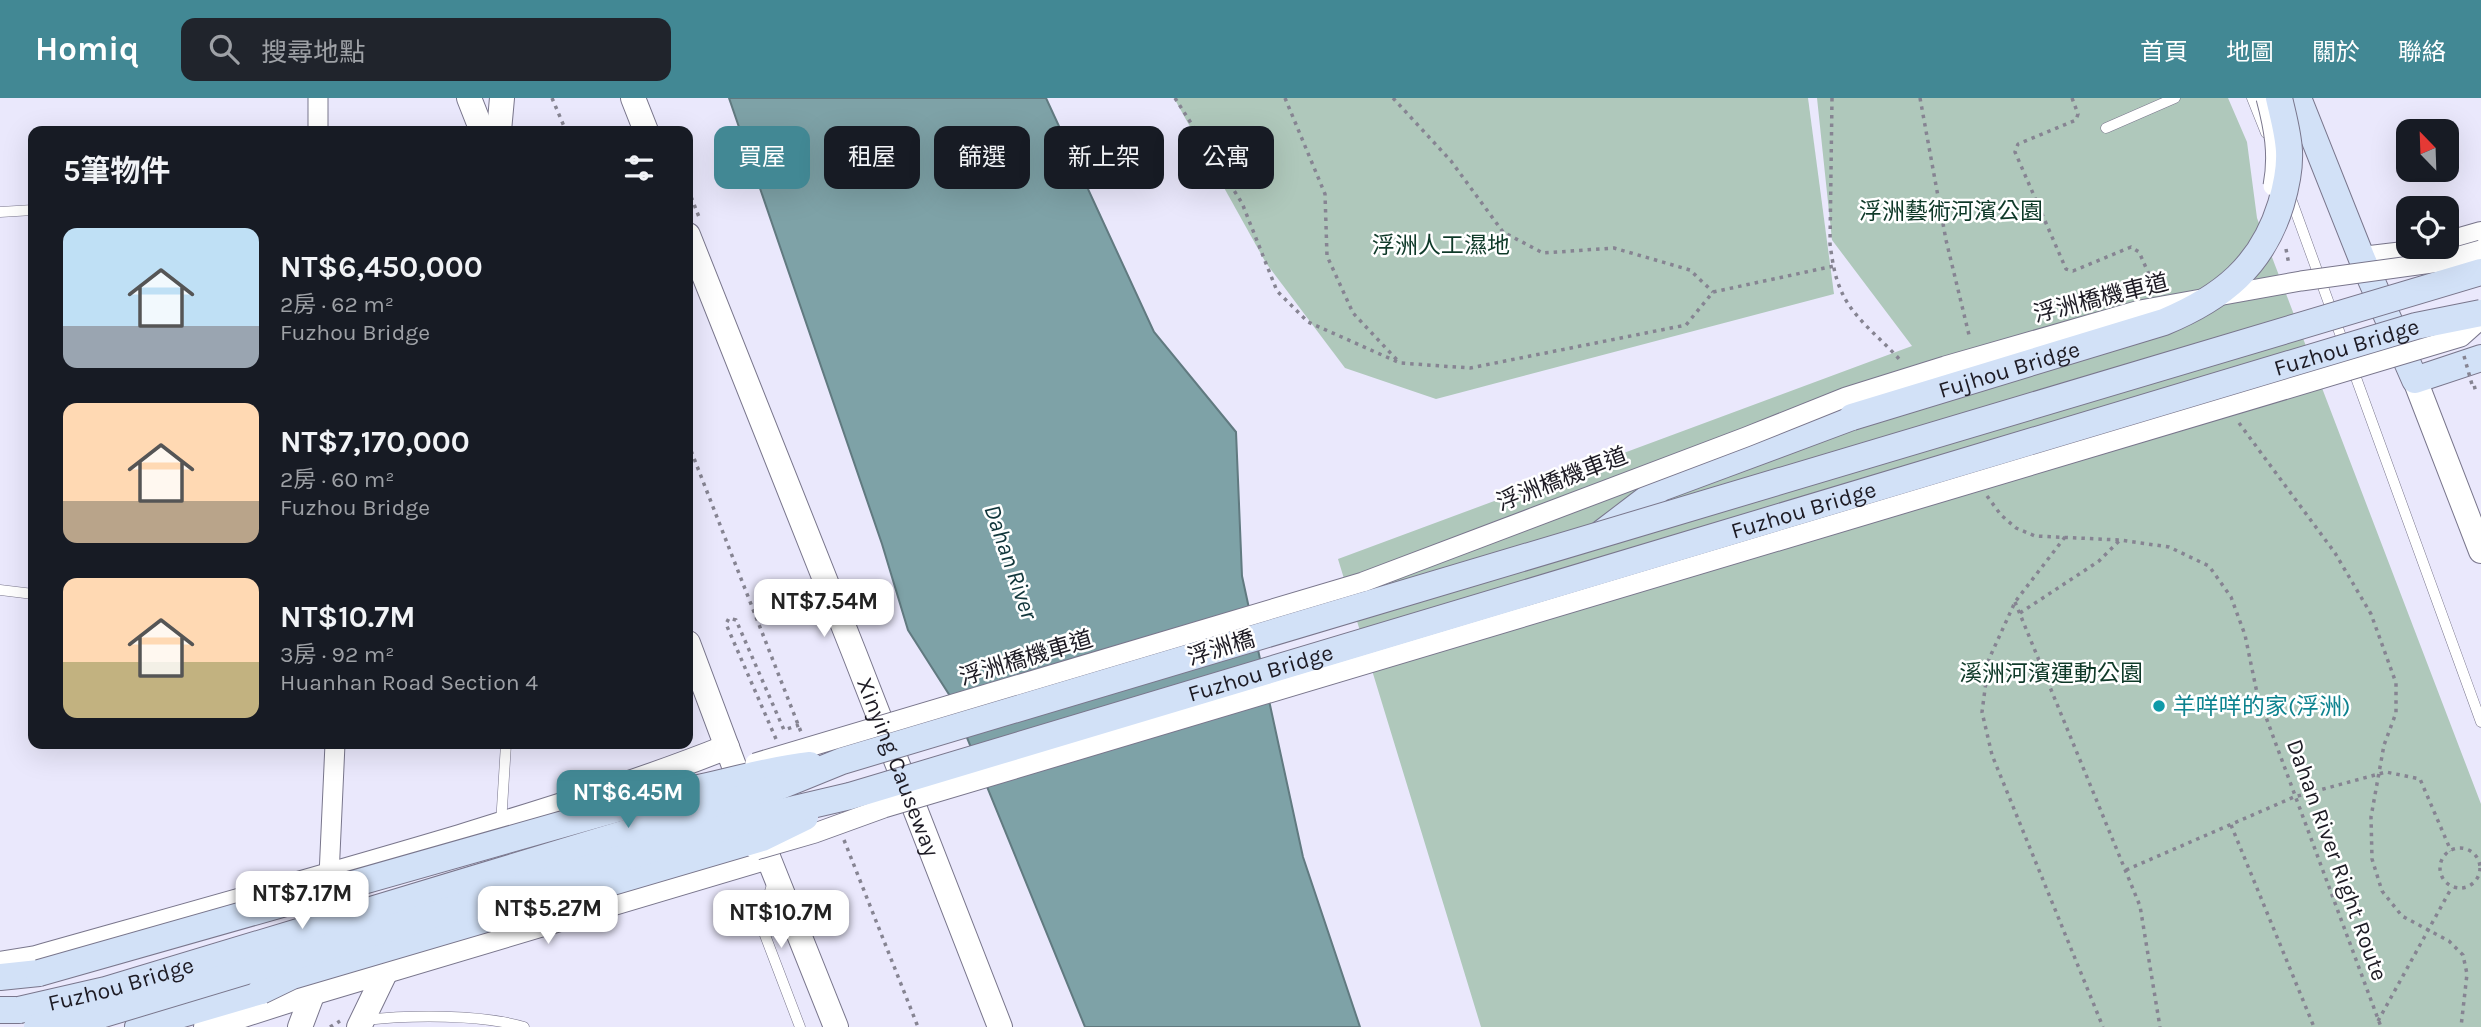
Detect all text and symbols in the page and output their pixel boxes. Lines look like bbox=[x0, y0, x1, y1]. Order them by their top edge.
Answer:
search box bbox=[181, 18, 671, 81]
text: Homiq bbox=[35, 30, 139, 68]
icon: search bbox=[205, 30, 243, 68]
text: 搜尋地點 bbox=[261, 37, 365, 68]
text: 首頁 bbox=[2140, 38, 2188, 66]
text: 地圖 bbox=[2226, 38, 2274, 66]
text: 關於 bbox=[2312, 38, 2360, 66]
text: 聯絡 bbox=[2398, 38, 2446, 66]
north arrow bbox=[2396, 119, 2459, 182]
map controls bbox=[2396, 119, 2459, 259]
chip: 買屋 bbox=[714, 126, 810, 189]
chip: 租屋 bbox=[824, 126, 920, 189]
chip: 篩選 bbox=[934, 126, 1030, 189]
chip: 新上架 bbox=[1044, 126, 1164, 189]
chip: 公寓 bbox=[1178, 126, 1274, 189]
icon: filters bbox=[620, 149, 658, 187]
text: 5筆物件 bbox=[63, 153, 170, 189]
button: locate bbox=[2396, 196, 2459, 259]
park label: 浮洲藝術河濱公園 bbox=[1859, 198, 2043, 225]
park label: 浮洲人工濕地 bbox=[1372, 232, 1510, 259]
text: NT$6,450,000 bbox=[280, 249, 483, 285]
icon: home bbox=[119, 256, 203, 340]
street label: 浮洲橋機車道 bbox=[2031, 268, 2171, 328]
text: 2房 · 62 m² bbox=[280, 291, 394, 318]
street label: Fuzhou Bridge bbox=[2271, 312, 2422, 381]
text: Fuzhou Bridge bbox=[280, 319, 430, 346]
street label: Fujhou Bridge bbox=[1935, 335, 2083, 403]
text: NT$7,170,000 bbox=[280, 424, 470, 460]
icon: home bbox=[119, 431, 203, 515]
street label: 浮洲橋機車道 bbox=[1493, 442, 1631, 516]
text: 2房 · 60 m² bbox=[280, 466, 394, 493]
street label: Fuzhou Bridge bbox=[1728, 475, 1879, 544]
text: Fuzhou Bridge bbox=[280, 494, 430, 521]
water label: Dahan River bbox=[978, 501, 1044, 624]
pin: NT$7.54M bbox=[752, 580, 896, 639]
text: NT$7.54M bbox=[770, 588, 878, 615]
text: NT$10.7M bbox=[280, 599, 415, 635]
icon: home bbox=[119, 606, 203, 690]
street label: 浮洲橋機車道 bbox=[956, 625, 1096, 691]
street label: 浮洲橋 bbox=[1184, 625, 1258, 671]
street label: Fuzhou Bridge bbox=[1184, 638, 1336, 707]
text: 3房 · 92 m² bbox=[280, 641, 394, 668]
park label: 溪洲河濱運動公園 bbox=[1959, 660, 2143, 687]
text: Huanhan Road Section 4 bbox=[280, 669, 538, 696]
street label: Xinying Causeway bbox=[851, 673, 946, 861]
place label: 羊咩咩的家(浮洲) bbox=[2173, 693, 2350, 720]
marker: 羊咩咩的家(浮洲) bbox=[2151, 698, 2167, 714]
street label: Dahan River Right Route bbox=[2281, 736, 2393, 984]
pin: NT$6.45M bbox=[556, 770, 700, 830]
text: NT$6.45M bbox=[573, 779, 683, 806]
pin: NT$7.17M bbox=[230, 872, 374, 931]
text: NT$7.17M bbox=[252, 880, 352, 907]
pin: NT$5.27M bbox=[476, 886, 620, 946]
pin: NT$10.7M bbox=[709, 890, 853, 950]
text: NT$5.27M bbox=[494, 895, 602, 922]
text: NT$10.7M bbox=[729, 899, 833, 926]
street label: Fuzhou Bridge bbox=[45, 951, 197, 1016]

